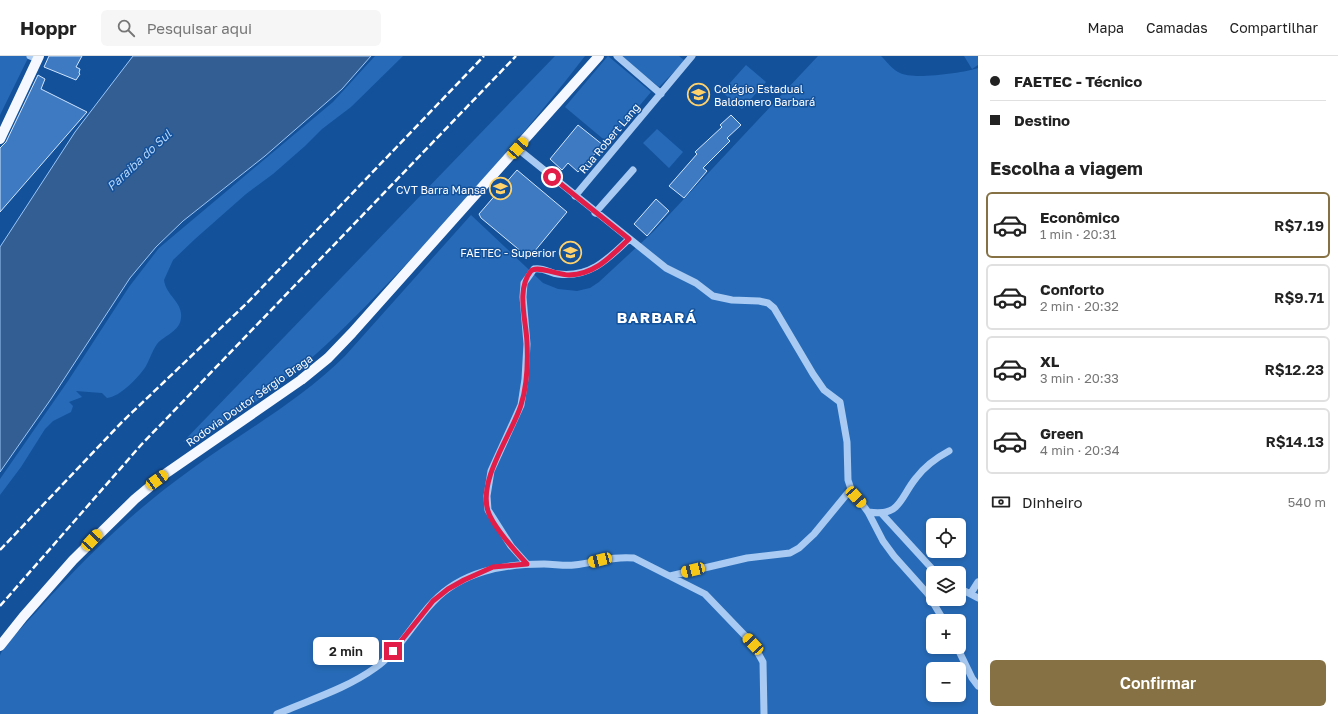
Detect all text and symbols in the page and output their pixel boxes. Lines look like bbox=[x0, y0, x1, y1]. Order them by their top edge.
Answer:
search box bbox=[101, 10, 381, 46]
text: Hoppr bbox=[20, 16, 77, 39]
icon: search bbox=[115, 17, 137, 39]
text: Pesquisar aqui bbox=[147, 19, 252, 37]
text: Mapa bbox=[1087, 19, 1124, 36]
text: Camadas bbox=[1146, 19, 1208, 36]
text: Compartilhar bbox=[1230, 19, 1318, 36]
text: FAETEC - Técnico bbox=[1014, 72, 1142, 90]
school or university icon: Colégio Estadual Baldomero Barbará bbox=[686, 81, 712, 107]
place label: Colégio Estadual Baldomero Barbará bbox=[714, 82, 815, 108]
street label: Rua Robert Lang bbox=[576, 100, 642, 176]
text: Destino bbox=[1014, 111, 1070, 129]
water label: Paraiba do Sul bbox=[104, 126, 175, 194]
car bbox=[506, 135, 530, 161]
text: Escolha a viagem bbox=[990, 157, 1143, 179]
route start bbox=[543, 168, 561, 186]
school or university icon: CVT Barra Mansa bbox=[488, 176, 514, 202]
place label: CVT Barra Mansa bbox=[396, 183, 486, 196]
icon: car bbox=[992, 207, 1028, 243]
text: Econômico bbox=[1040, 208, 1120, 226]
text: R$7.19 bbox=[1274, 216, 1324, 234]
text: 1 min · 20:31 bbox=[1040, 226, 1116, 242]
school or university icon: FAETEC - Superior bbox=[558, 239, 584, 265]
place label: FAETEC - Superior bbox=[460, 246, 557, 259]
icon: car bbox=[992, 279, 1028, 315]
text: Conforto bbox=[1040, 280, 1104, 298]
text: R$9.71 bbox=[1274, 288, 1324, 306]
text: 2 min · 20:32 bbox=[1040, 298, 1119, 314]
district label: BARBARÁ bbox=[617, 308, 697, 326]
street label: Rodovia Doutor Sérgio Braga bbox=[183, 351, 315, 449]
icon: car bbox=[992, 351, 1028, 387]
text: XL bbox=[1040, 352, 1059, 370]
text: R$12.23 bbox=[1265, 360, 1324, 378]
text: 3 min · 20:33 bbox=[1040, 370, 1119, 386]
icon: car bbox=[992, 423, 1028, 459]
text: Green bbox=[1040, 424, 1083, 442]
text: R$14.13 bbox=[1266, 432, 1324, 450]
text: 4 min · 20:34 bbox=[1040, 442, 1120, 458]
car bbox=[144, 468, 170, 492]
car bbox=[844, 484, 868, 510]
icon: cash bbox=[990, 491, 1012, 513]
text: Dinheiro bbox=[1022, 493, 1082, 511]
text: 540 m bbox=[1288, 494, 1326, 510]
map controls bbox=[926, 518, 966, 702]
button: locate bbox=[926, 518, 966, 558]
car bbox=[79, 527, 105, 553]
car bbox=[587, 551, 613, 569]
car bbox=[680, 561, 706, 579]
button: layers bbox=[926, 566, 966, 606]
button: + bbox=[926, 614, 966, 654]
car bbox=[740, 631, 766, 657]
callout: 2 min bbox=[313, 637, 379, 665]
route end bbox=[384, 642, 402, 660]
text: 2 min bbox=[329, 643, 363, 659]
button: Confirmar bbox=[990, 660, 1326, 706]
button: − bbox=[926, 662, 966, 702]

